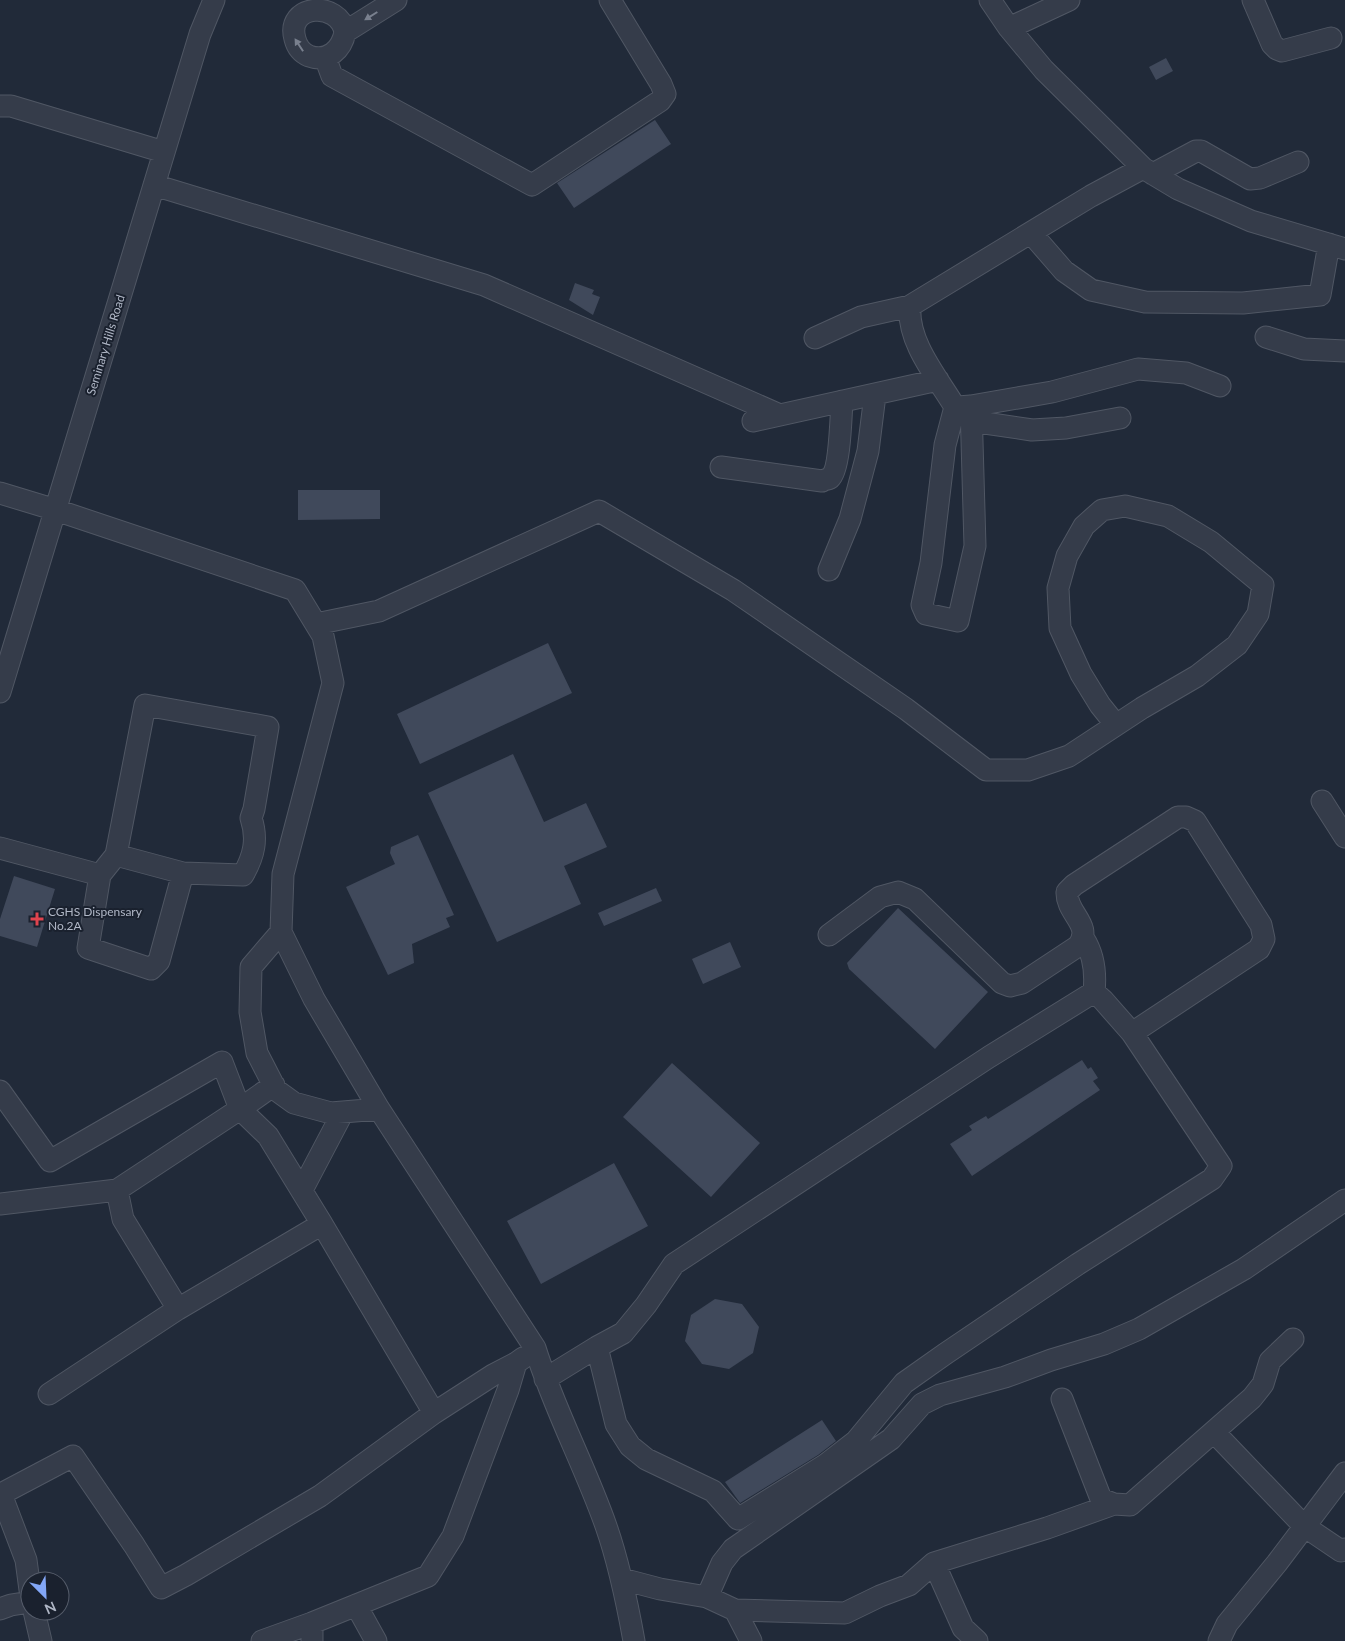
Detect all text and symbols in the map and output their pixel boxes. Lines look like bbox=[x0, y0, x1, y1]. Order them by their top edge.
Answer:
one-way arrow bbox=[364, 11, 377, 21]
one-way arrow bbox=[294, 38, 304, 52]
street label: Seminary Hills Road bbox=[83, 293, 128, 397]
place label: CGHS Dispensary No.2A bbox=[48, 904, 143, 933]
marker: CGHS Dispensary No.2A bbox=[30, 912, 44, 926]
north arrow bbox=[20, 1571, 70, 1621]
text: N bbox=[42, 1598, 59, 1618]

